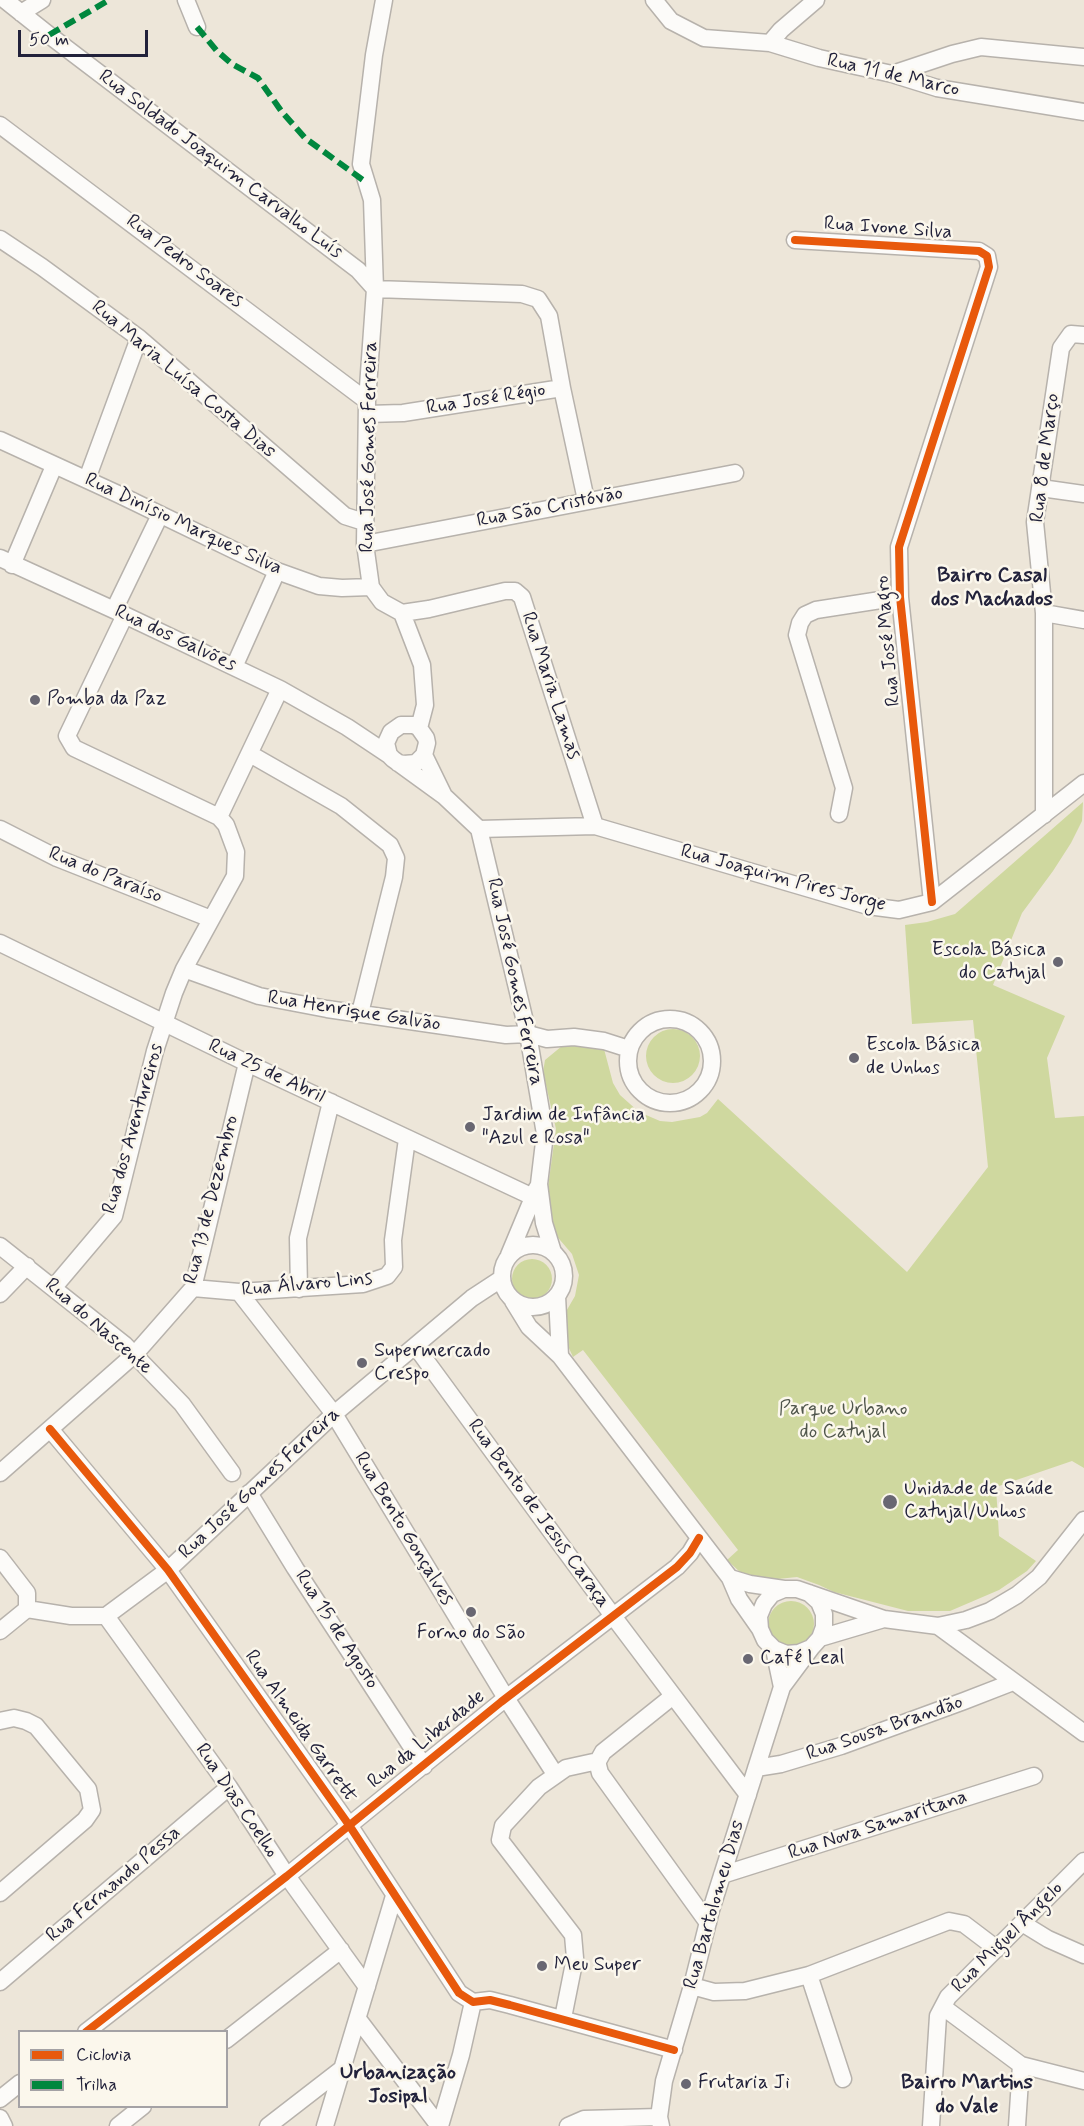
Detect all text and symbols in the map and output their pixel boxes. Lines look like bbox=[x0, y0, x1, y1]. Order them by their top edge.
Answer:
scale bar bbox=[21, 18, 152, 56]
text: 50 m bbox=[29, 28, 69, 52]
street label: Rua 11 de Marco bbox=[824, 49, 962, 103]
street label: Rua Soldado Joaquim Carvalho Luís bbox=[93, 65, 347, 265]
street label: Rua Pedro Soares bbox=[120, 210, 248, 314]
street label: Rua Ivone Silva bbox=[823, 213, 953, 245]
street label: Rua Maria Luísa Costa Dias bbox=[86, 296, 280, 464]
street label: Rua José Gomes Ferreira bbox=[356, 341, 384, 553]
street label: Rua José Régio bbox=[425, 379, 547, 421]
street label: Rua 8 de Março bbox=[1026, 392, 1066, 524]
street label: Rua Dinísio Marques Silva bbox=[80, 469, 286, 581]
street label: Rua São Cristóvão bbox=[475, 482, 625, 534]
district label: Bairro Casal dos Machados bbox=[931, 564, 1053, 614]
street label: Rua José Magro bbox=[871, 575, 907, 707]
street label: Rua dos Galvões bbox=[110, 600, 240, 678]
street label: Rua Maria Lamas bbox=[515, 609, 585, 763]
place label: Pomba da Paz bbox=[47, 688, 167, 712]
marker: Pomba da Paz bbox=[28, 693, 42, 707]
street label: Rua Joaquim Pires Jorge bbox=[678, 840, 888, 918]
street label: Rua do Paraíso bbox=[44, 842, 166, 910]
street label: Rua José Gomes Ferreira bbox=[480, 876, 548, 1088]
place label: Escola Básica do Catujal bbox=[932, 939, 1046, 986]
marker: Escola Básica do Catujal bbox=[1051, 955, 1065, 969]
street label: Rua Henrique Galvão bbox=[266, 986, 442, 1038]
place label: Escola Básica de Unhos bbox=[866, 1034, 980, 1081]
street label: Rua 25 de Abril bbox=[204, 1035, 328, 1109]
street label: Rua dos Aventureiros bbox=[98, 1041, 170, 1217]
marker: Escola Básica de Unhos bbox=[847, 1051, 861, 1065]
place label: Jardim de Infância "Azul e Rosa" bbox=[482, 1104, 645, 1151]
street label: Rua 13 de Dezembro bbox=[179, 1113, 245, 1287]
marker: Jardim de Infância "Azul e Rosa" bbox=[463, 1120, 477, 1134]
street label: Rua Álvaro Lins bbox=[241, 1267, 373, 1303]
street label: Rua do Nascente bbox=[39, 1274, 157, 1380]
place label: Supermercado Crespo bbox=[374, 1340, 490, 1387]
marker: Supermercado Crespo bbox=[355, 1356, 369, 1370]
park label: Parque Urbano do Catujal bbox=[779, 1398, 907, 1445]
street label: Rua José Gomes Ferreira bbox=[175, 1403, 345, 1565]
street label: Rua Bento de Jesus Caraça bbox=[462, 1415, 614, 1613]
street label: Rua Bento Gonçalves bbox=[348, 1448, 458, 1610]
place label: Unidade de Saúde Catujal/Unhos bbox=[904, 1478, 1053, 1525]
marker: Unidade de Saúde Catujal/Unhos bbox=[881, 1493, 899, 1511]
street label: Rua 15 de Agosto bbox=[289, 1566, 383, 1694]
marker: Forno do São bbox=[464, 1605, 478, 1619]
place label: Forno do São bbox=[417, 1622, 525, 1646]
street label: Rua Almeida Garrett bbox=[238, 1646, 362, 1808]
place label: Café Leal bbox=[760, 1647, 844, 1671]
marker: Café Leal bbox=[741, 1652, 755, 1666]
street label: Rua da Liberdade bbox=[363, 1685, 491, 1795]
street label: Rua Sousa Brandão bbox=[804, 1691, 966, 1767]
street label: Rua Dias Coelho bbox=[189, 1739, 283, 1863]
street label: Rua Nova Samaritana bbox=[785, 1786, 971, 1866]
street label: Rua Bartolomeu Dias bbox=[679, 1818, 751, 1992]
street label: Rua Fernando Pessa bbox=[42, 1822, 186, 1948]
street label: Rua Miguel Ângelo bbox=[947, 1877, 1069, 1999]
place label: Meu Super bbox=[554, 1954, 641, 1978]
marker: Meu Super bbox=[535, 1959, 549, 1973]
legend bbox=[18, 2030, 228, 2108]
text: Ciclovia bbox=[76, 2043, 132, 2067]
district label: Urbanização Josipal bbox=[340, 2061, 456, 2111]
district label: Bairro Martins do Vale bbox=[901, 2071, 1033, 2121]
place label: Frutaria Ji bbox=[698, 2072, 790, 2096]
text: Trilha bbox=[76, 2073, 117, 2097]
marker: Frutaria Ji bbox=[679, 2077, 693, 2091]

